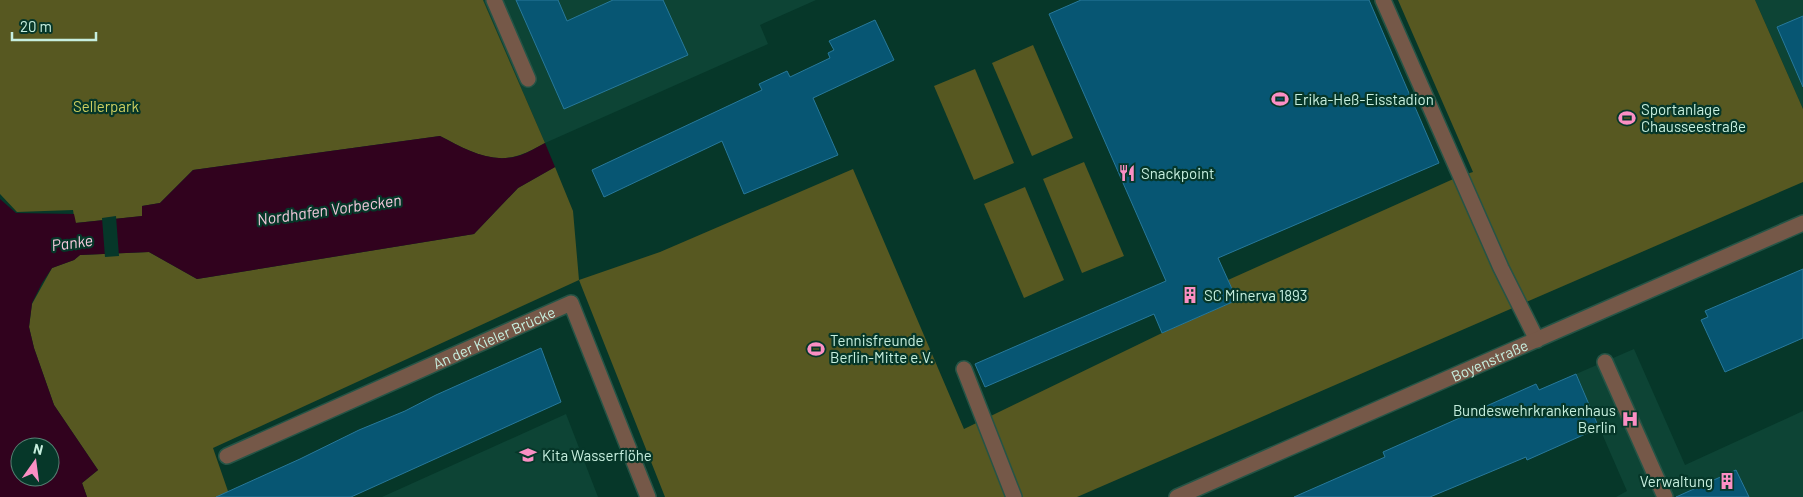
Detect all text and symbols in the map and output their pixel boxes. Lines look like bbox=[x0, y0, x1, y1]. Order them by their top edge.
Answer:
scale bar bbox=[12, 10, 96, 42]
text: 20 m bbox=[20, 17, 52, 35]
sports icon: Erika-Heß-Eisstadion bbox=[1270, 89, 1290, 109]
place label: Erika-Heß-Eisstadion bbox=[1294, 90, 1434, 108]
park label: Sellerpark bbox=[73, 97, 139, 115]
place label: Sportanlage Chausseestraße bbox=[1641, 100, 1746, 135]
sports icon: Sportanlage Chausseestraße bbox=[1617, 108, 1637, 128]
restaurant icon: Snackpoint bbox=[1117, 163, 1137, 183]
place label: Snackpoint bbox=[1141, 164, 1215, 182]
water label: Nordhafen Vorbecken bbox=[256, 189, 402, 229]
water label: Panke bbox=[50, 230, 94, 254]
building icon: SC Minerva 1893 bbox=[1180, 285, 1200, 305]
place label: SC Minerva 1893 bbox=[1204, 286, 1308, 304]
street label: An der Kieler Brücke bbox=[430, 302, 558, 372]
place label: Tennisfreunde Berlin-Mitte e.V. bbox=[830, 331, 934, 366]
street label: Boyenstraße bbox=[1448, 336, 1531, 385]
sports icon: Tennisfreunde Berlin-Mitte e.V. bbox=[806, 339, 826, 359]
place label: Bundeswehrkrankenhaus Berlin bbox=[1453, 401, 1616, 436]
hospital icon: Bundeswehrkrankenhaus Berlin bbox=[1620, 409, 1640, 429]
north arrow bbox=[10, 437, 60, 487]
text: N bbox=[32, 440, 45, 458]
school or university icon: Kita Wasserflöhe bbox=[518, 445, 538, 465]
place label: Kita Wasserflöhe bbox=[542, 446, 652, 464]
building icon: Verwaltung bbox=[1717, 471, 1737, 491]
place label: Verwaltung bbox=[1640, 472, 1713, 490]

